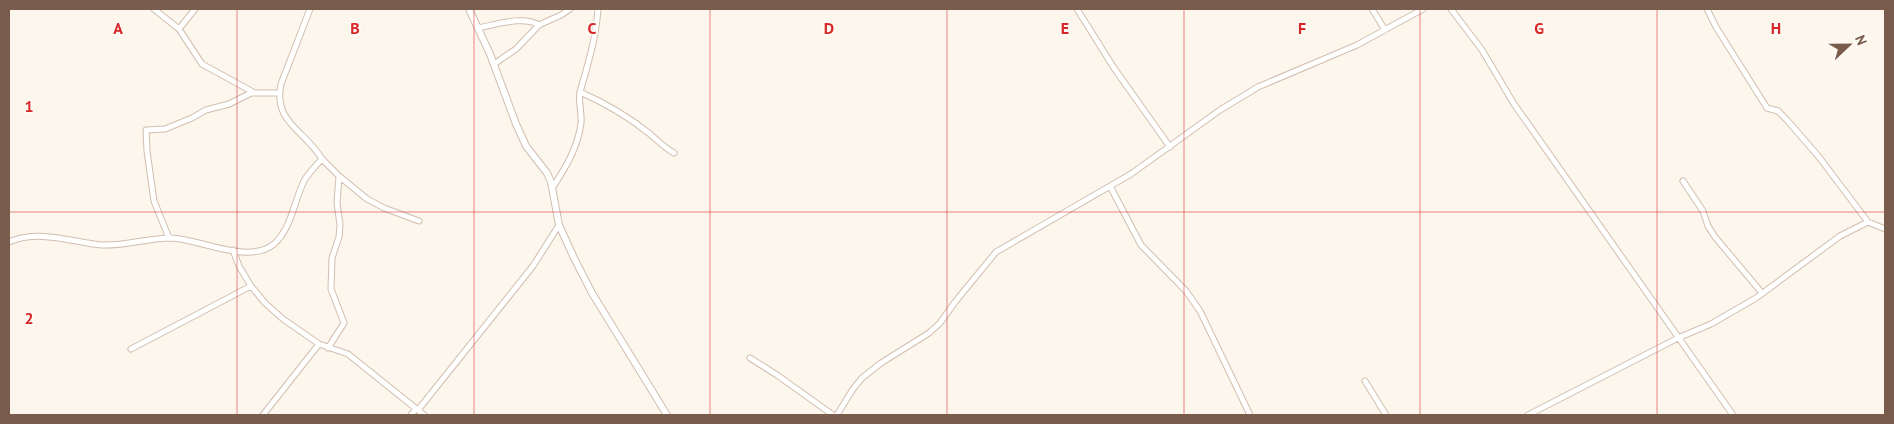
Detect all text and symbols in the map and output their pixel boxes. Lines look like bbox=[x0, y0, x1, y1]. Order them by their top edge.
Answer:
text: A bbox=[113, 18, 123, 38]
text: B bbox=[350, 18, 360, 38]
text: C bbox=[588, 18, 597, 38]
text: D bbox=[824, 18, 834, 38]
text: E bbox=[1061, 18, 1069, 38]
text: F bbox=[1298, 18, 1306, 38]
text: G bbox=[1534, 18, 1544, 38]
text: H bbox=[1771, 18, 1781, 38]
north arrow bbox=[1824, 20, 1874, 70]
text: N bbox=[1851, 32, 1871, 48]
text: 1 bbox=[24, 96, 34, 116]
text: 2 bbox=[24, 308, 34, 328]

